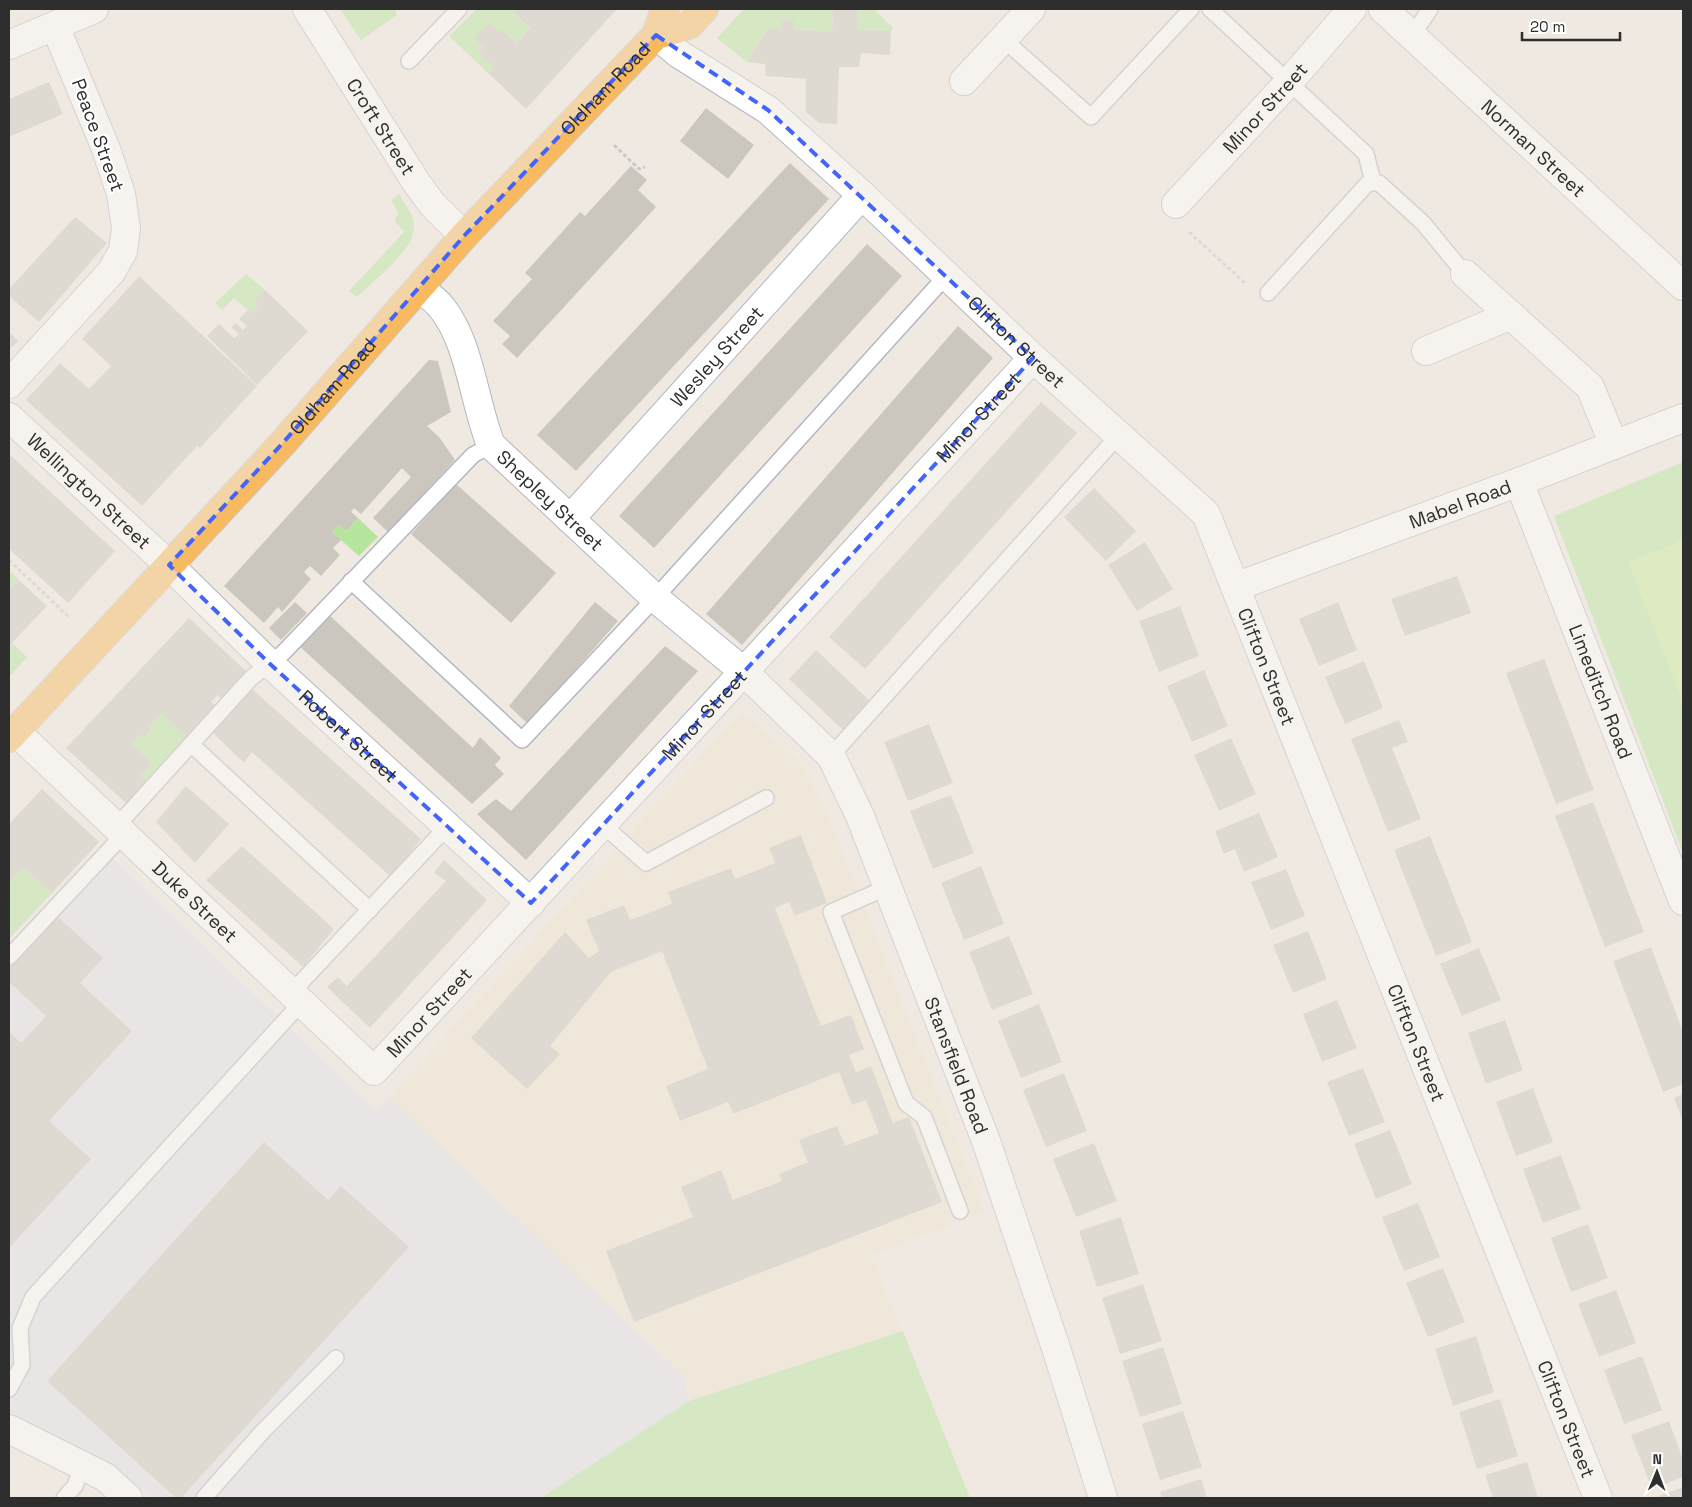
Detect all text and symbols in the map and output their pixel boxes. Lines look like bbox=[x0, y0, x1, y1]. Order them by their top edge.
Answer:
scale bar bbox=[1522, 10, 1620, 42]
text: 20 m bbox=[1530, 17, 1565, 36]
street label: Oldham Road bbox=[555, 36, 656, 140]
street label: Minor Street bbox=[1217, 57, 1313, 158]
street label: Croft Street bbox=[341, 73, 421, 180]
street label: Peace Street bbox=[66, 75, 130, 195]
street label: Norman Street bbox=[1476, 94, 1591, 203]
street label: Clifton Street bbox=[963, 290, 1071, 394]
street label: Wesley Street bbox=[664, 300, 769, 412]
street label: Oldham Road bbox=[284, 333, 382, 440]
street label: Minor Street bbox=[930, 366, 1027, 467]
street label: Wellington Street bbox=[22, 427, 156, 555]
street label: Shepley Street bbox=[492, 444, 609, 556]
street label: Mabel Road bbox=[1406, 473, 1515, 534]
street label: Clifton Street bbox=[1232, 604, 1301, 729]
street label: Limeditch Road bbox=[1563, 621, 1639, 762]
street label: Minor Street bbox=[656, 664, 752, 765]
street label: Robert Street bbox=[294, 684, 404, 788]
street label: Duke Street bbox=[147, 855, 243, 948]
street label: Minor Street bbox=[381, 962, 477, 1063]
street label: Clifton Street bbox=[1382, 980, 1451, 1105]
street label: Stansfield Road bbox=[919, 993, 995, 1138]
street label: Clifton Street bbox=[1532, 1357, 1601, 1481]
north arrow bbox=[1632, 1447, 1682, 1497]
text: N bbox=[1652, 1450, 1662, 1468]

